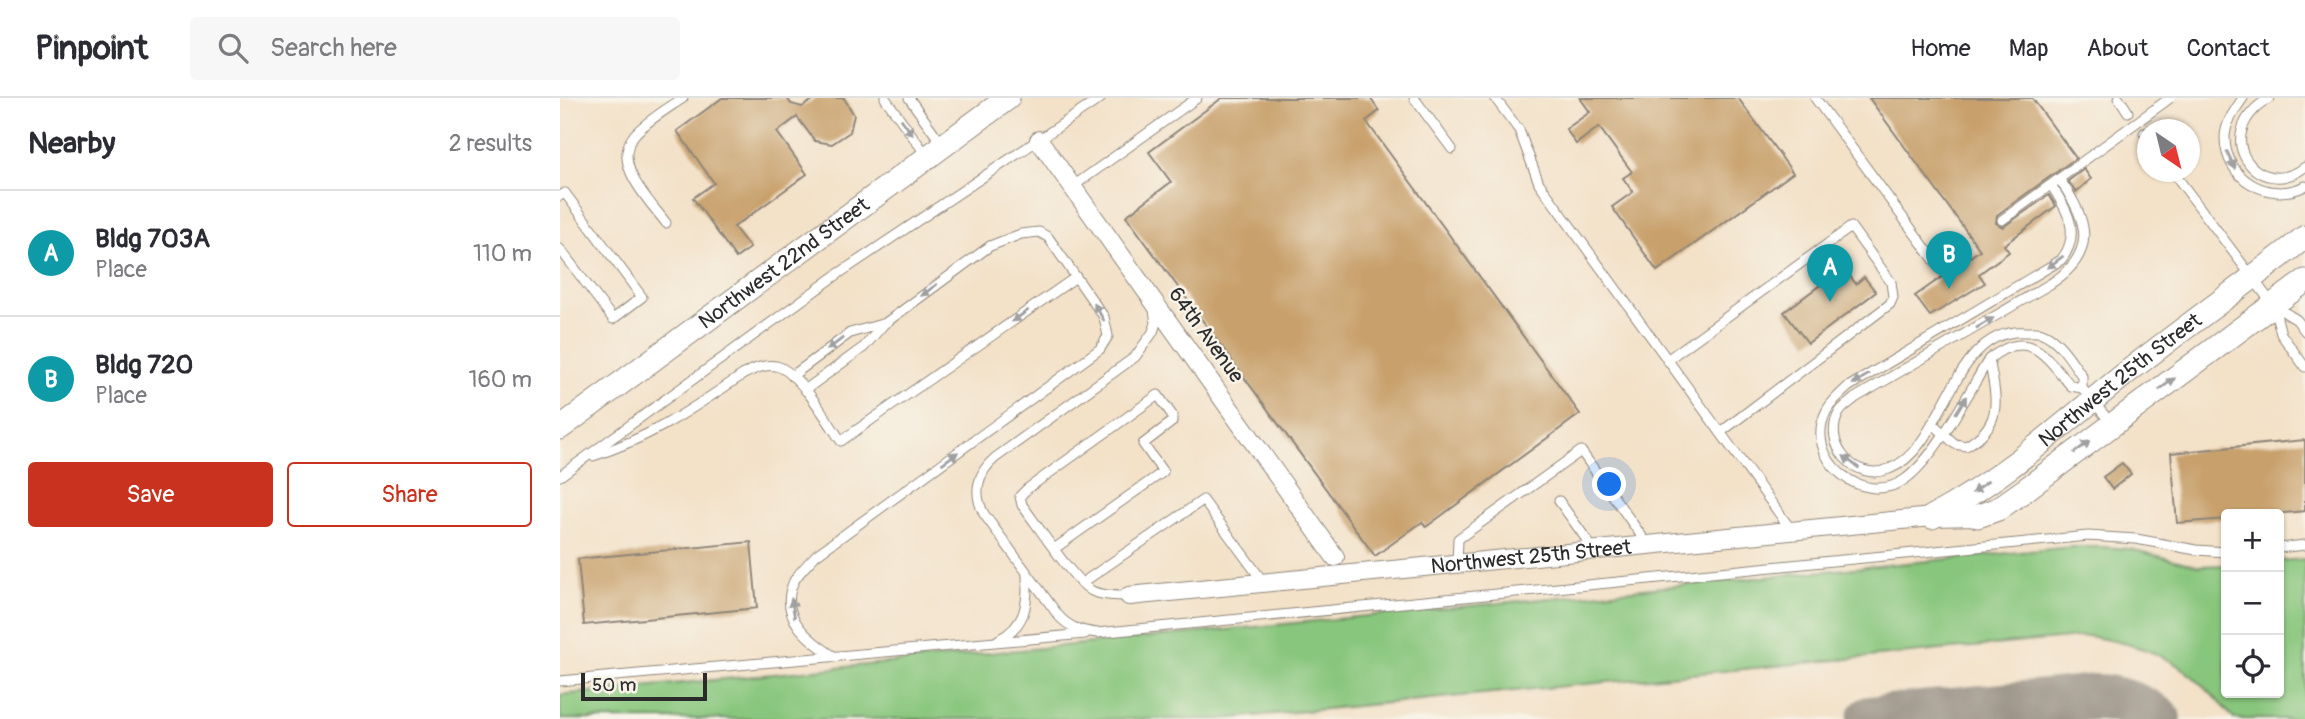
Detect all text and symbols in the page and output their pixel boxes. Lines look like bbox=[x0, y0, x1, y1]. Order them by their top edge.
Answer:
search box bbox=[190, 17, 680, 80]
text: Pinpoint bbox=[35, 28, 148, 69]
icon: search bbox=[214, 29, 252, 67]
text: Search here bbox=[270, 32, 397, 64]
text: Home bbox=[1910, 34, 1971, 63]
text: Map bbox=[2009, 34, 2049, 63]
text: About bbox=[2087, 34, 2149, 63]
text: Contact bbox=[2187, 34, 2270, 63]
one-way arrow bbox=[900, 118, 914, 137]
north arrow bbox=[2137, 119, 2200, 182]
text: Nearby bbox=[28, 125, 115, 162]
text: 2 results bbox=[449, 129, 532, 158]
one-way arrow bbox=[2225, 150, 2237, 170]
street label: Northwest 22nd Street bbox=[693, 191, 875, 335]
text: Bldg 703A bbox=[95, 223, 210, 255]
pin: B bbox=[1926, 231, 1972, 289]
text: A bbox=[44, 239, 58, 268]
text: 110 m bbox=[473, 239, 532, 268]
pin: A bbox=[1807, 244, 1853, 302]
one-way arrow bbox=[2046, 254, 2064, 268]
text: Place bbox=[95, 255, 147, 284]
street label: 64th Avenue bbox=[1162, 282, 1250, 389]
one-way arrow bbox=[920, 283, 938, 297]
one-way arrow bbox=[1093, 302, 1105, 321]
street label: Northwest 25th Street bbox=[2033, 306, 2207, 453]
one-way arrow bbox=[1011, 309, 1029, 323]
one-way arrow bbox=[1975, 316, 1994, 329]
one-way arrow bbox=[826, 336, 844, 350]
text: Bldg 720 bbox=[95, 349, 193, 381]
text: B bbox=[44, 365, 58, 394]
text: 160 m bbox=[468, 365, 532, 394]
one-way arrow bbox=[1851, 373, 1870, 385]
one-way arrow bbox=[2158, 378, 2176, 392]
text: Place bbox=[95, 381, 147, 410]
one-way arrow bbox=[1954, 395, 1967, 415]
one-way arrow bbox=[2072, 440, 2090, 455]
one-way arrow bbox=[941, 451, 959, 465]
one-way arrow bbox=[1842, 455, 1861, 469]
button: Save bbox=[28, 462, 273, 527]
button: Share bbox=[287, 462, 532, 527]
your location bbox=[1592, 467, 1626, 501]
one-way arrow bbox=[1971, 480, 1989, 494]
map controls bbox=[2221, 509, 2284, 698]
button: + bbox=[2221, 509, 2284, 572]
street label: Northwest 25th Street bbox=[1430, 533, 1633, 580]
button: − bbox=[2221, 572, 2284, 635]
one-way arrow bbox=[787, 597, 798, 619]
button: locate bbox=[2221, 635, 2284, 698]
scale bar bbox=[581, 670, 707, 702]
text: 50 m bbox=[592, 673, 636, 697]

